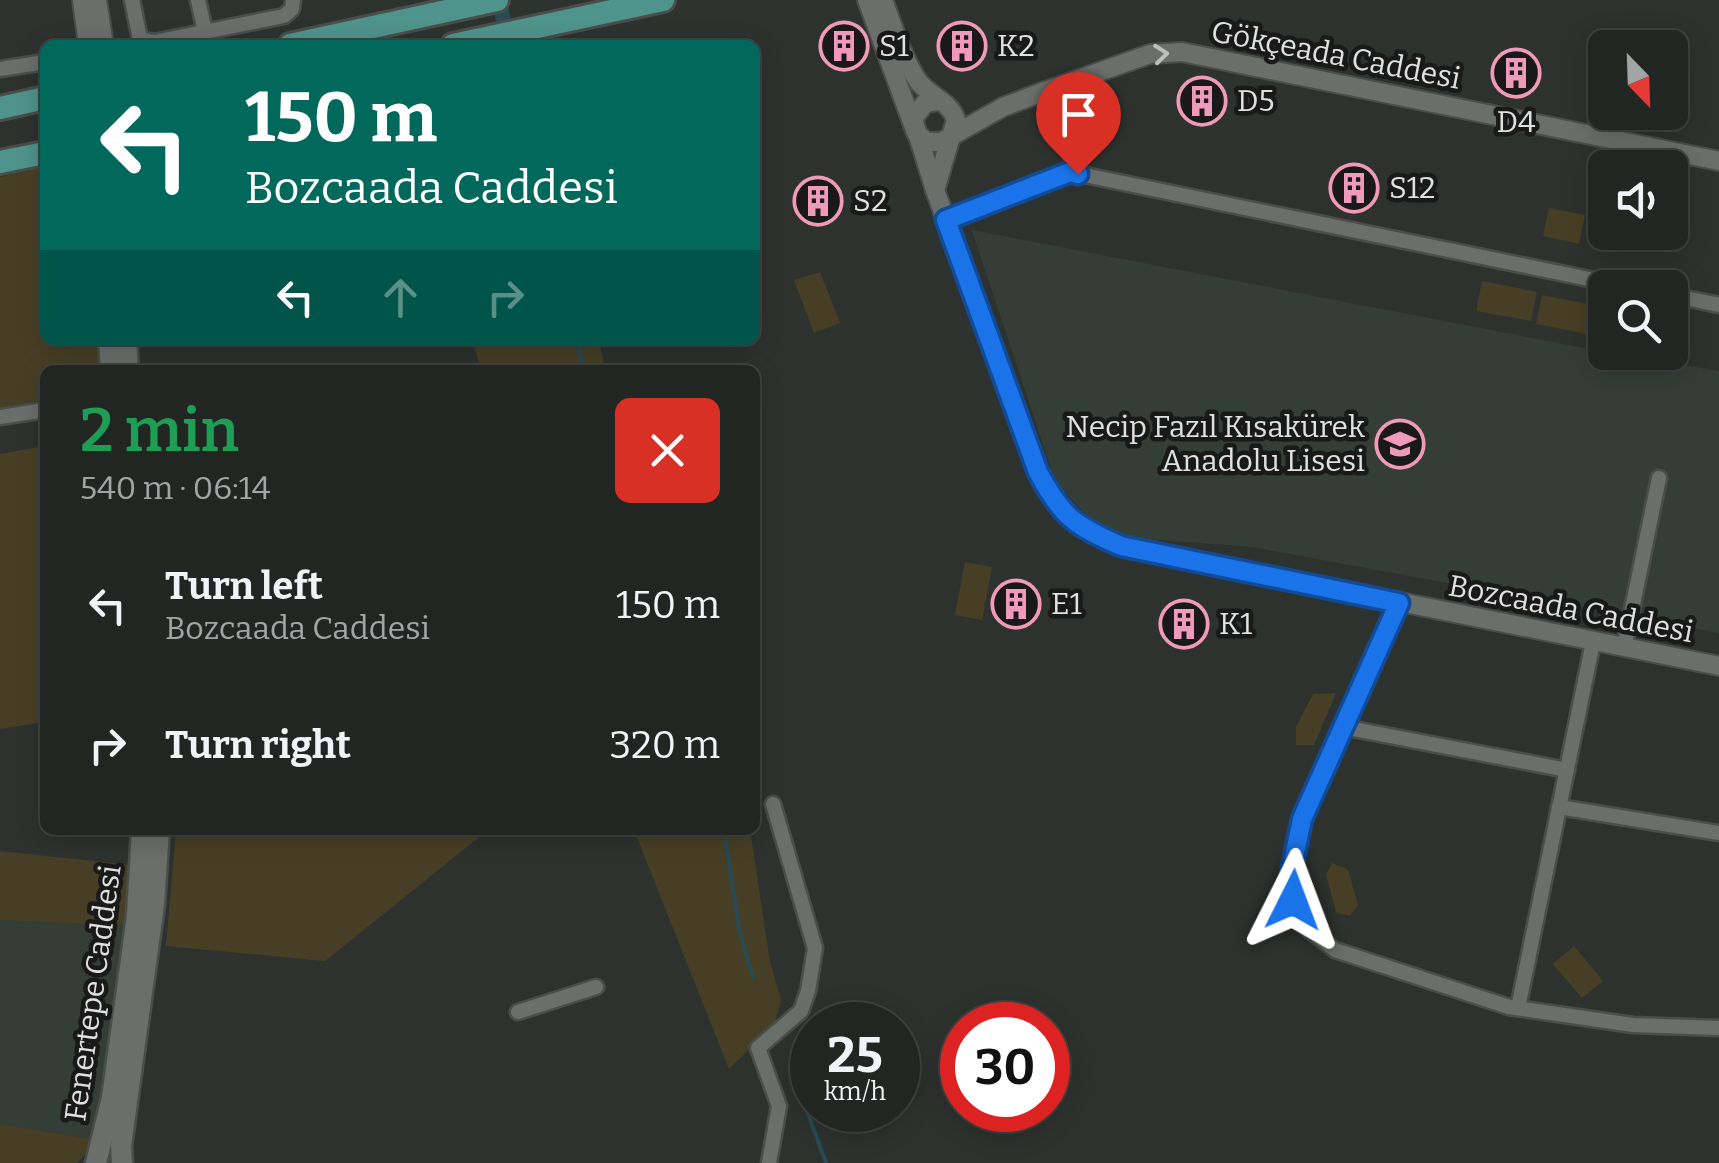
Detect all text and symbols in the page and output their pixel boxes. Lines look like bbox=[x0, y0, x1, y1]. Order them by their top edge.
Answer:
street label: Gökçeada Caddesi bbox=[1208, 13, 1464, 97]
building icon: S1 bbox=[818, 20, 870, 72]
building icon: K2 bbox=[936, 20, 988, 72]
place label: S1 bbox=[879, 28, 909, 64]
place label: K2 bbox=[997, 28, 1035, 64]
north arrow bbox=[1588, 30, 1688, 130]
map controls bbox=[1588, 30, 1688, 370]
one-way arrow bbox=[1153, 44, 1169, 65]
building icon: D4 bbox=[1490, 47, 1542, 99]
pin bbox=[1036, 72, 1121, 175]
building icon: D5 bbox=[1176, 75, 1228, 127]
text: 150 m bbox=[245, 76, 437, 160]
icon: left bbox=[80, 80, 210, 210]
place label: D5 bbox=[1237, 83, 1275, 119]
icon: arrive bbox=[1051, 87, 1106, 142]
place label: D4 bbox=[1496, 104, 1536, 140]
button: sound bbox=[1588, 150, 1688, 250]
text: Bozcaada Caddesi bbox=[245, 161, 618, 215]
building icon: S12 bbox=[1328, 162, 1380, 214]
place label: S12 bbox=[1389, 170, 1435, 206]
building icon: S2 bbox=[792, 175, 844, 227]
place label: S2 bbox=[853, 183, 887, 219]
icon: left bbox=[268, 270, 323, 325]
icon: ahead bbox=[373, 270, 428, 325]
icon: right bbox=[478, 270, 533, 325]
button: search bbox=[1588, 270, 1688, 370]
text: 2 min bbox=[80, 395, 239, 467]
button: close bbox=[615, 398, 720, 503]
place label: Necip Fazıl Kısakürek Anadolu Lisesi bbox=[1065, 409, 1365, 479]
school or university icon: Necip Fazıl Kısakürek Anadolu Lisesi bbox=[1374, 418, 1426, 470]
text: 540 m · 06:14 bbox=[80, 469, 271, 507]
text: Turn left bbox=[165, 563, 323, 609]
street label: Bozcaada Caddesi bbox=[1446, 568, 1696, 650]
icon: left bbox=[80, 578, 135, 633]
building icon: E1 bbox=[990, 578, 1042, 630]
text: 150 m bbox=[616, 582, 720, 628]
place label: E1 bbox=[1051, 586, 1082, 622]
building icon: K1 bbox=[1158, 598, 1210, 650]
place label: K1 bbox=[1219, 606, 1252, 642]
text: Bozcaada Caddesi bbox=[165, 609, 430, 647]
icon: right bbox=[80, 718, 135, 773]
text: Turn right bbox=[165, 722, 351, 768]
text: 320 m bbox=[609, 722, 720, 768]
position arrow bbox=[1241, 848, 1345, 952]
street label: Fenertepe Caddesi bbox=[57, 863, 129, 1123]
speed limit sign: 30 bbox=[940, 1002, 1070, 1132]
text: 25 bbox=[827, 1025, 883, 1085]
text: km/h bbox=[824, 1077, 886, 1107]

